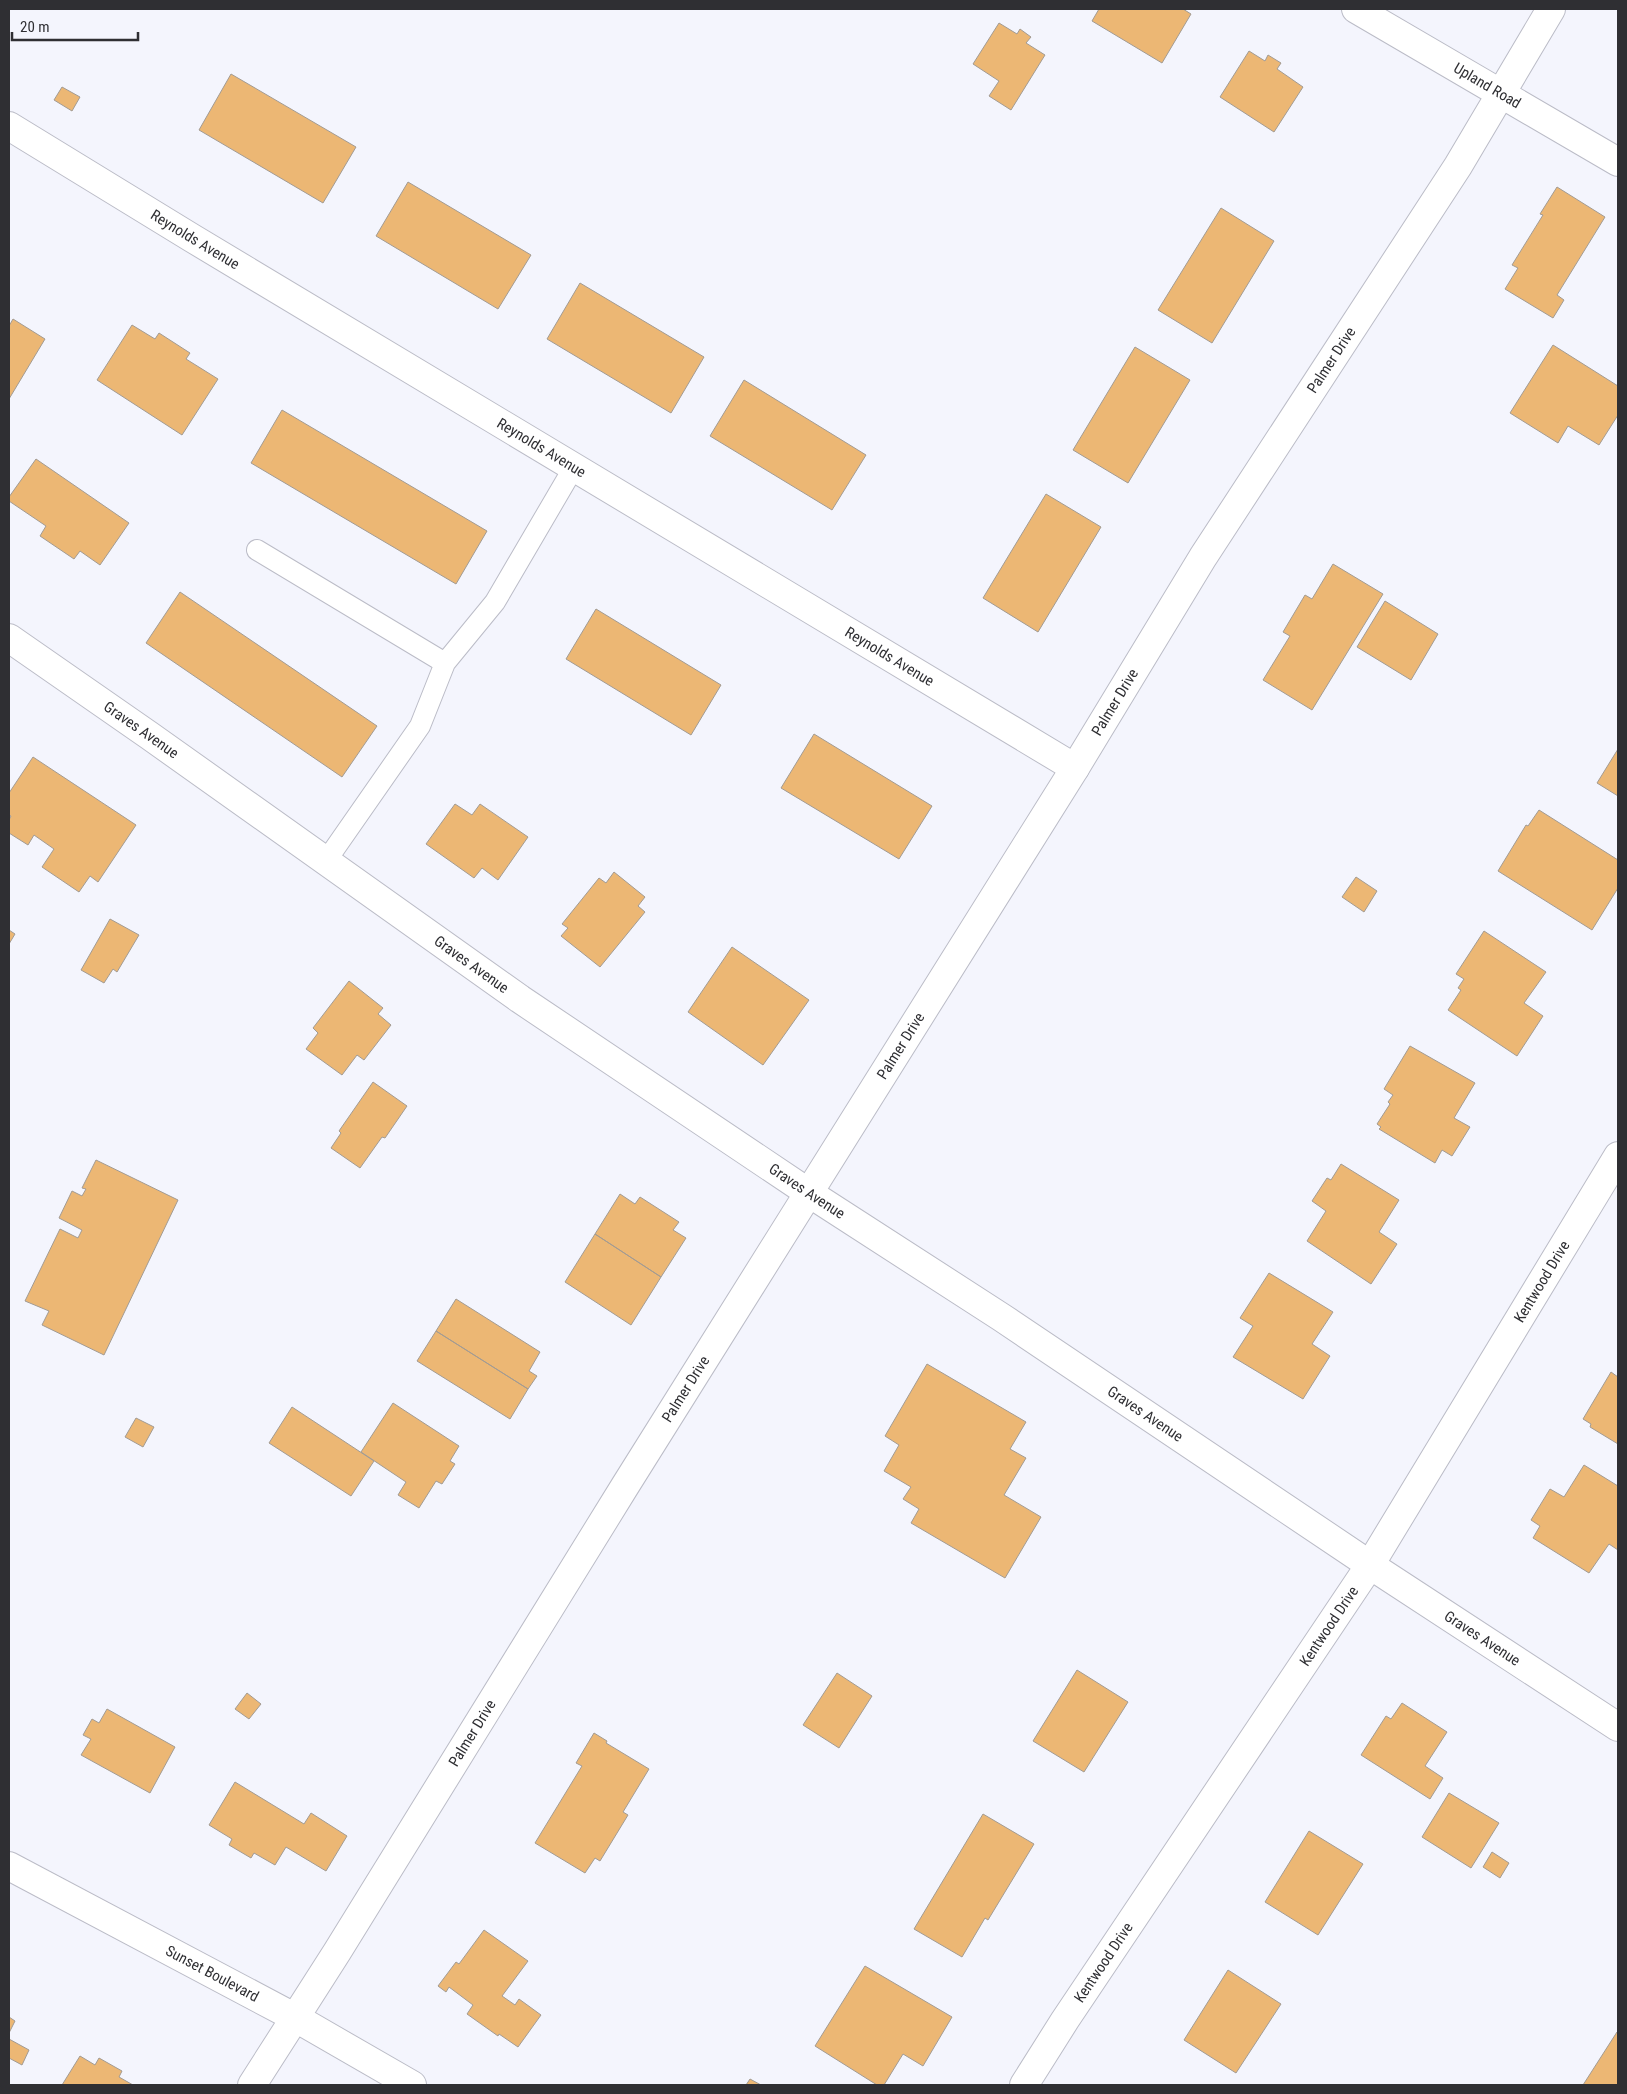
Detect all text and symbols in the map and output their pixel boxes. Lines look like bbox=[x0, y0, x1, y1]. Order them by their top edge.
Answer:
scale bar bbox=[12, 10, 139, 42]
text: 20 m bbox=[20, 18, 50, 36]
street label: Upland Road bbox=[1450, 59, 1524, 112]
street label: Reynolds Avenue bbox=[147, 206, 243, 273]
street label: Palmer Drive bbox=[1303, 324, 1360, 396]
street label: Reynolds Avenue bbox=[494, 414, 589, 481]
street label: Reynolds Avenue bbox=[842, 623, 937, 690]
street label: Palmer Drive bbox=[1088, 665, 1142, 739]
street label: Graves Avenue bbox=[100, 698, 182, 762]
street label: Graves Avenue bbox=[431, 932, 512, 997]
street label: Palmer Drive bbox=[873, 1009, 928, 1083]
street label: Graves Avenue bbox=[766, 1160, 848, 1223]
street label: Kentwood Drive bbox=[1510, 1237, 1573, 1326]
street label: Palmer Drive bbox=[658, 1352, 713, 1426]
street label: Graves Avenue bbox=[1104, 1382, 1186, 1446]
street label: Kentwood Drive bbox=[1296, 1583, 1362, 1670]
street label: Graves Avenue bbox=[1441, 1607, 1524, 1670]
street label: Palmer Drive bbox=[445, 1697, 500, 1770]
street label: Kentwood Drive bbox=[1070, 1919, 1137, 2006]
street label: Sunset Boulevard bbox=[163, 1942, 262, 2006]

